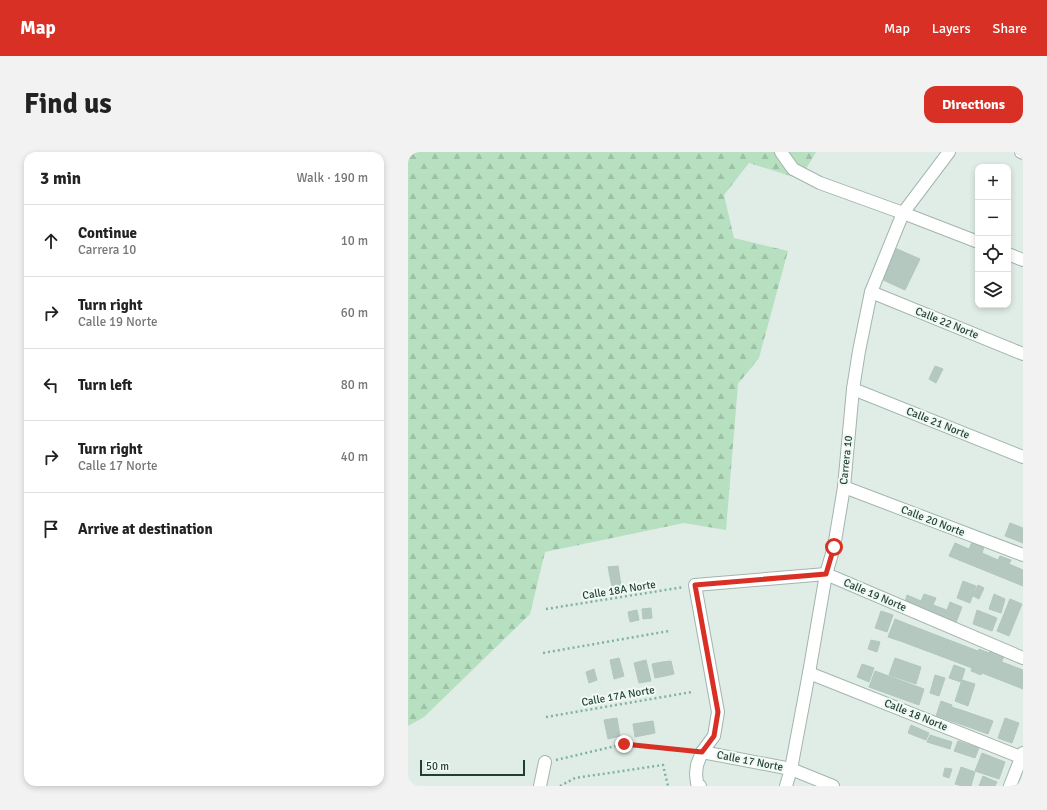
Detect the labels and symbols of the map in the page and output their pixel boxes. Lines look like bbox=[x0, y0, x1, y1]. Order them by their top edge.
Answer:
street label: Calle 22 Norte bbox=[913, 304, 981, 342]
street label: Calle 21 Norte bbox=[904, 404, 972, 442]
street label: Carrera 10 bbox=[837, 435, 855, 485]
street label: Calle 20 Norte bbox=[899, 503, 967, 539]
route start bbox=[825, 538, 843, 556]
street label: Calle 19 Norte bbox=[841, 576, 909, 614]
street label: Calle 18A Norte bbox=[581, 578, 657, 602]
street label: Calle 17A Norte bbox=[580, 683, 656, 709]
street label: Calle 18 Norte bbox=[882, 696, 950, 734]
route end bbox=[615, 735, 633, 753]
street label: Calle 17 Norte bbox=[716, 748, 784, 774]
scale bar bbox=[420, 758, 525, 777]

